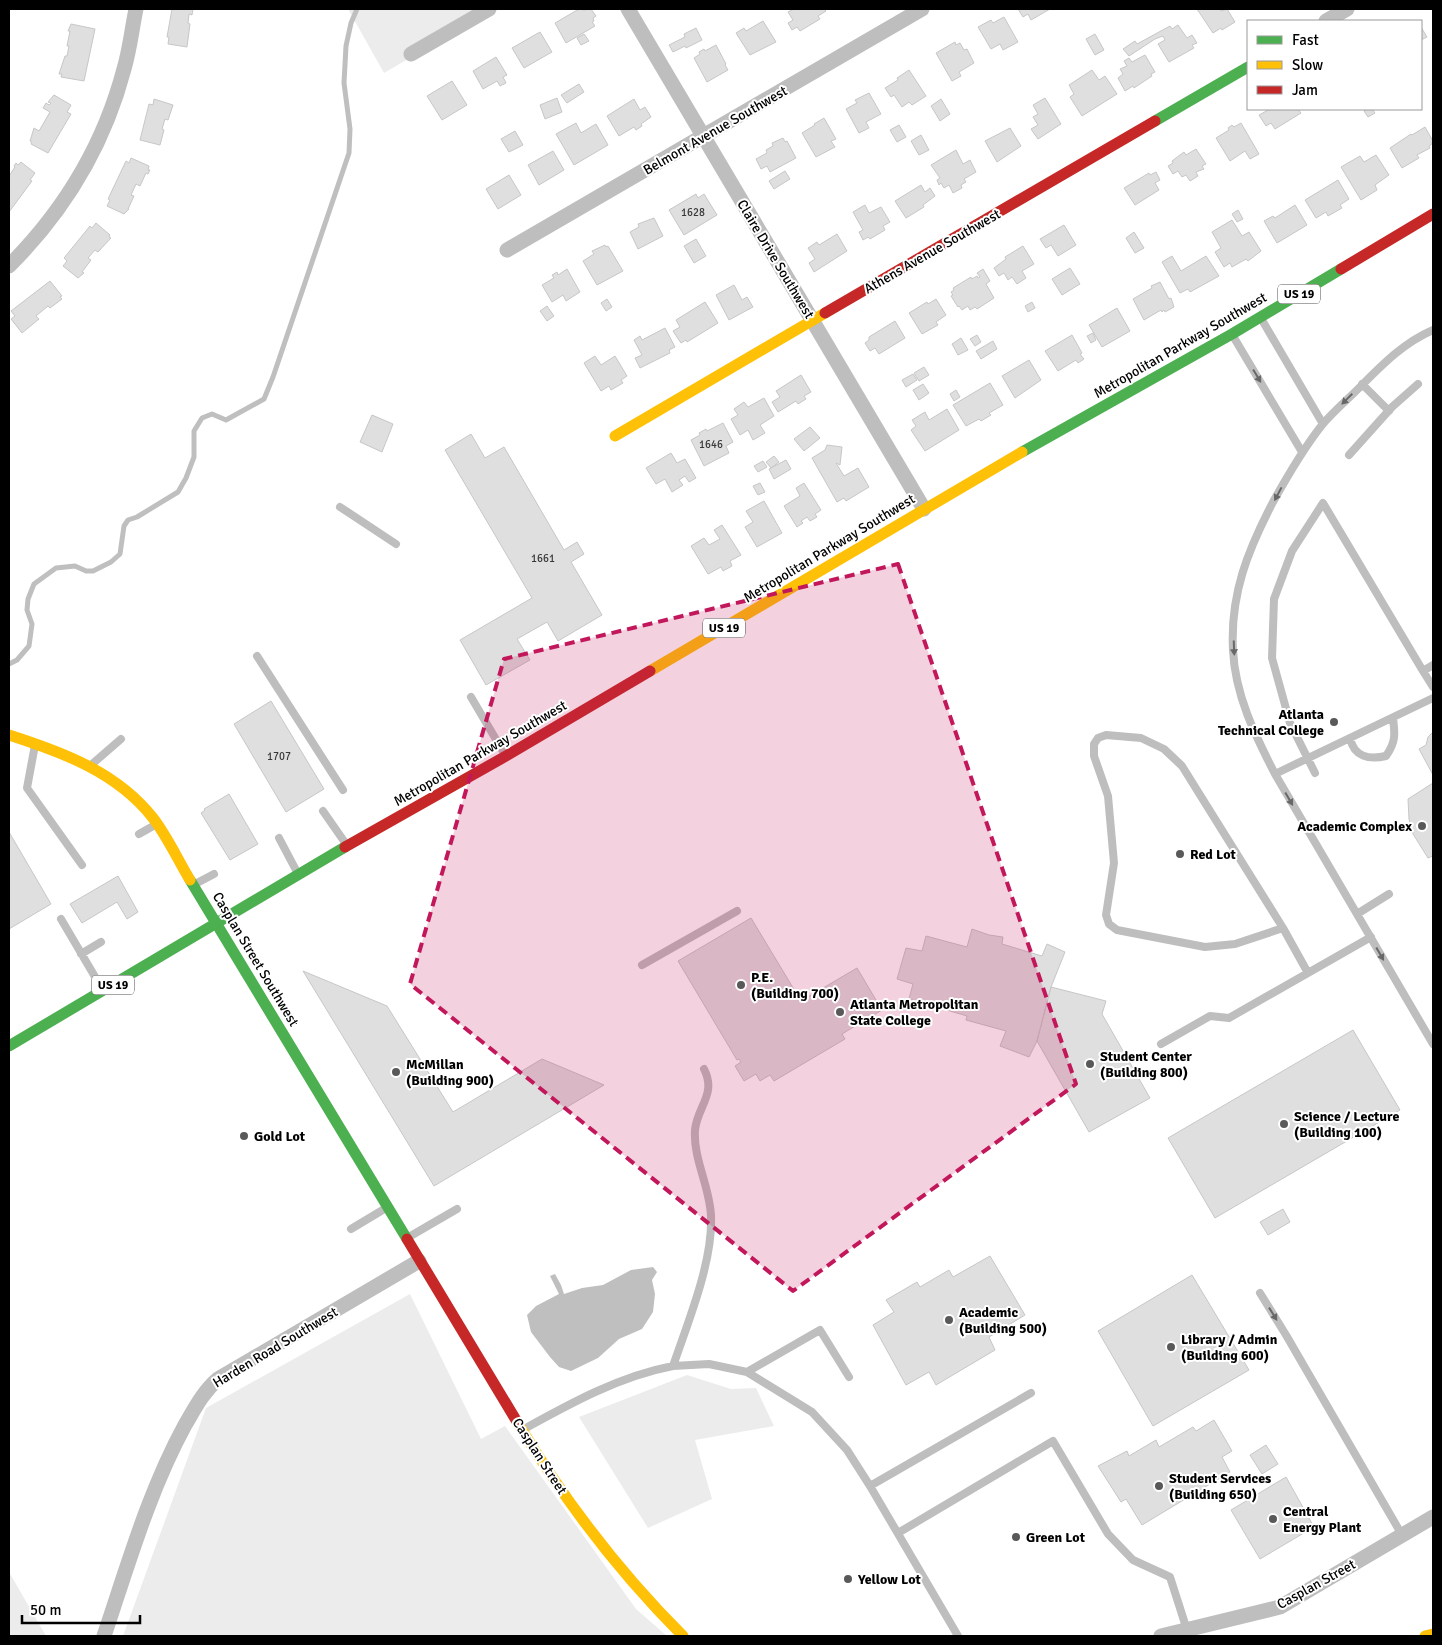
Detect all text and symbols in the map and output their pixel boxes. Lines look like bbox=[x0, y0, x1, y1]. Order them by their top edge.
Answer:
legend bbox=[1247, 20, 1422, 110]
text: Fast bbox=[1292, 31, 1319, 49]
text: Slow bbox=[1292, 56, 1323, 74]
text: Jam bbox=[1292, 81, 1318, 99]
street label: Belmont Avenue Southwest bbox=[640, 82, 790, 179]
street label: Claire Drive Southwest bbox=[733, 197, 818, 322]
street label: Athens Avenue Southwest bbox=[861, 205, 1004, 297]
house number: 1628 bbox=[681, 206, 705, 219]
road number: US 19 bbox=[1278, 284, 1320, 304]
street label: Metropolitan Parkway Southwest bbox=[1091, 289, 1270, 402]
one-way arrow bbox=[1252, 370, 1261, 383]
one-way arrow bbox=[1341, 393, 1353, 405]
house number: 1646 bbox=[699, 438, 723, 451]
one-way arrow bbox=[1274, 487, 1282, 501]
street label: Metropolitan Parkway Southwest bbox=[740, 490, 918, 606]
house number: 1661 bbox=[531, 552, 555, 565]
road number: US 19 bbox=[703, 618, 745, 638]
one-way arrow bbox=[1230, 640, 1238, 656]
street label: Metropolitan Parkway Southwest bbox=[391, 697, 570, 810]
place label: Atlanta Technical College bbox=[1218, 706, 1324, 739]
marker: Atlanta Technical College bbox=[1328, 716, 1340, 728]
house number: 1707 bbox=[267, 750, 291, 763]
one-way arrow bbox=[1285, 791, 1293, 806]
place label: Academic Complex bbox=[1297, 818, 1412, 835]
marker: Academic Complex bbox=[1416, 820, 1428, 832]
place label: Red Lot bbox=[1190, 846, 1236, 863]
marker: Red Lot bbox=[1174, 848, 1186, 860]
street label: Casplan Street Southwest bbox=[209, 889, 302, 1029]
one-way arrow bbox=[1376, 947, 1385, 960]
place label: P.E. (Building 700) bbox=[751, 969, 839, 1002]
road number: US 19 bbox=[92, 976, 134, 994]
marker: P.E. (Building 700) bbox=[735, 979, 747, 991]
place label: Atlanta Metropolitan State College bbox=[850, 996, 979, 1029]
marker: Atlanta Metropolitan State College bbox=[834, 1006, 846, 1018]
place label: Student Center (Building 800) bbox=[1100, 1048, 1192, 1081]
place label: McMillan (Building 900) bbox=[406, 1056, 494, 1089]
marker: Student Center (Building 800) bbox=[1084, 1058, 1096, 1070]
marker: McMillan (Building 900) bbox=[390, 1066, 402, 1078]
place label: Science / Lecture (Building 100) bbox=[1294, 1108, 1399, 1141]
marker: Science / Lecture (Building 100) bbox=[1278, 1118, 1290, 1130]
place label: Gold Lot bbox=[254, 1128, 306, 1145]
marker: Gold Lot bbox=[238, 1130, 250, 1142]
street label: Harden Road Southwest bbox=[210, 1303, 341, 1391]
place label: Academic (Building 500) bbox=[959, 1304, 1047, 1337]
one-way arrow bbox=[1268, 1307, 1278, 1321]
marker: Academic (Building 500) bbox=[943, 1314, 955, 1326]
place label: Library / Admin (Building 600) bbox=[1181, 1331, 1278, 1364]
marker: Library / Admin (Building 600) bbox=[1165, 1341, 1177, 1353]
street label: Casplan Street bbox=[509, 1415, 571, 1498]
place label: Student Services (Building 650) bbox=[1169, 1470, 1271, 1503]
marker: Student Services (Building 650) bbox=[1153, 1480, 1165, 1492]
place label: Central Energy Plant bbox=[1283, 1503, 1362, 1536]
marker: Central Energy Plant bbox=[1267, 1513, 1279, 1525]
place label: Green Lot bbox=[1026, 1529, 1086, 1546]
marker: Green Lot bbox=[1010, 1531, 1022, 1543]
street label: Casplan Street bbox=[1274, 1556, 1359, 1613]
place label: Yellow Lot bbox=[857, 1571, 922, 1588]
marker: Yellow Lot bbox=[842, 1573, 854, 1585]
scale bar bbox=[22, 1592, 140, 1624]
text: 50 m bbox=[30, 1601, 61, 1619]

